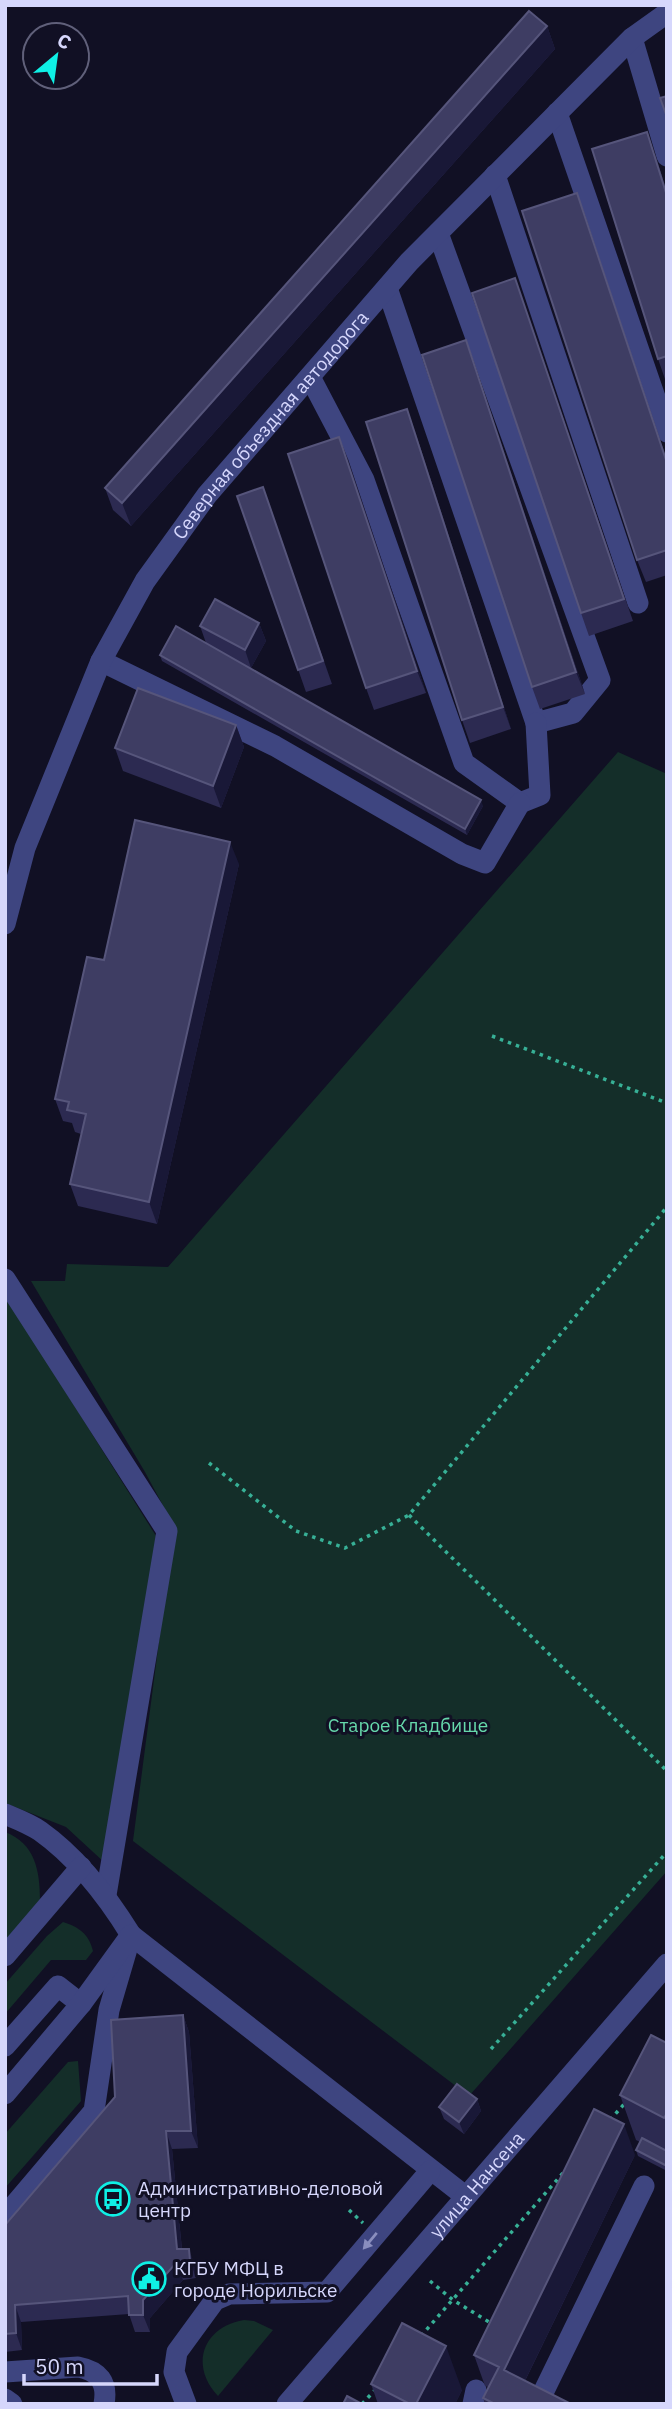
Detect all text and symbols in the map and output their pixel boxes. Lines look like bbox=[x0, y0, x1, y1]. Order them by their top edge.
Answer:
north arrow bbox=[21, 21, 91, 91]
text: С bbox=[53, 28, 75, 55]
street label: Северная объездная автодорога bbox=[167, 306, 373, 544]
park label: Старое Кладбище bbox=[328, 1713, 488, 1737]
street label: улица Нансена bbox=[424, 2126, 529, 2243]
place label: Административно-деловой центр bbox=[138, 2176, 383, 2222]
bus stop icon: Административно-деловой центр bbox=[94, 2180, 132, 2218]
one-way arrow bbox=[363, 2233, 378, 2250]
place label: КГБУ МФЦ в городе Норильске bbox=[174, 2256, 337, 2302]
public building icon: КГБУ МФЦ в городе Норильске bbox=[130, 2260, 168, 2298]
scale bar bbox=[24, 2342, 158, 2386]
text: 50 m bbox=[35, 2352, 84, 2380]

